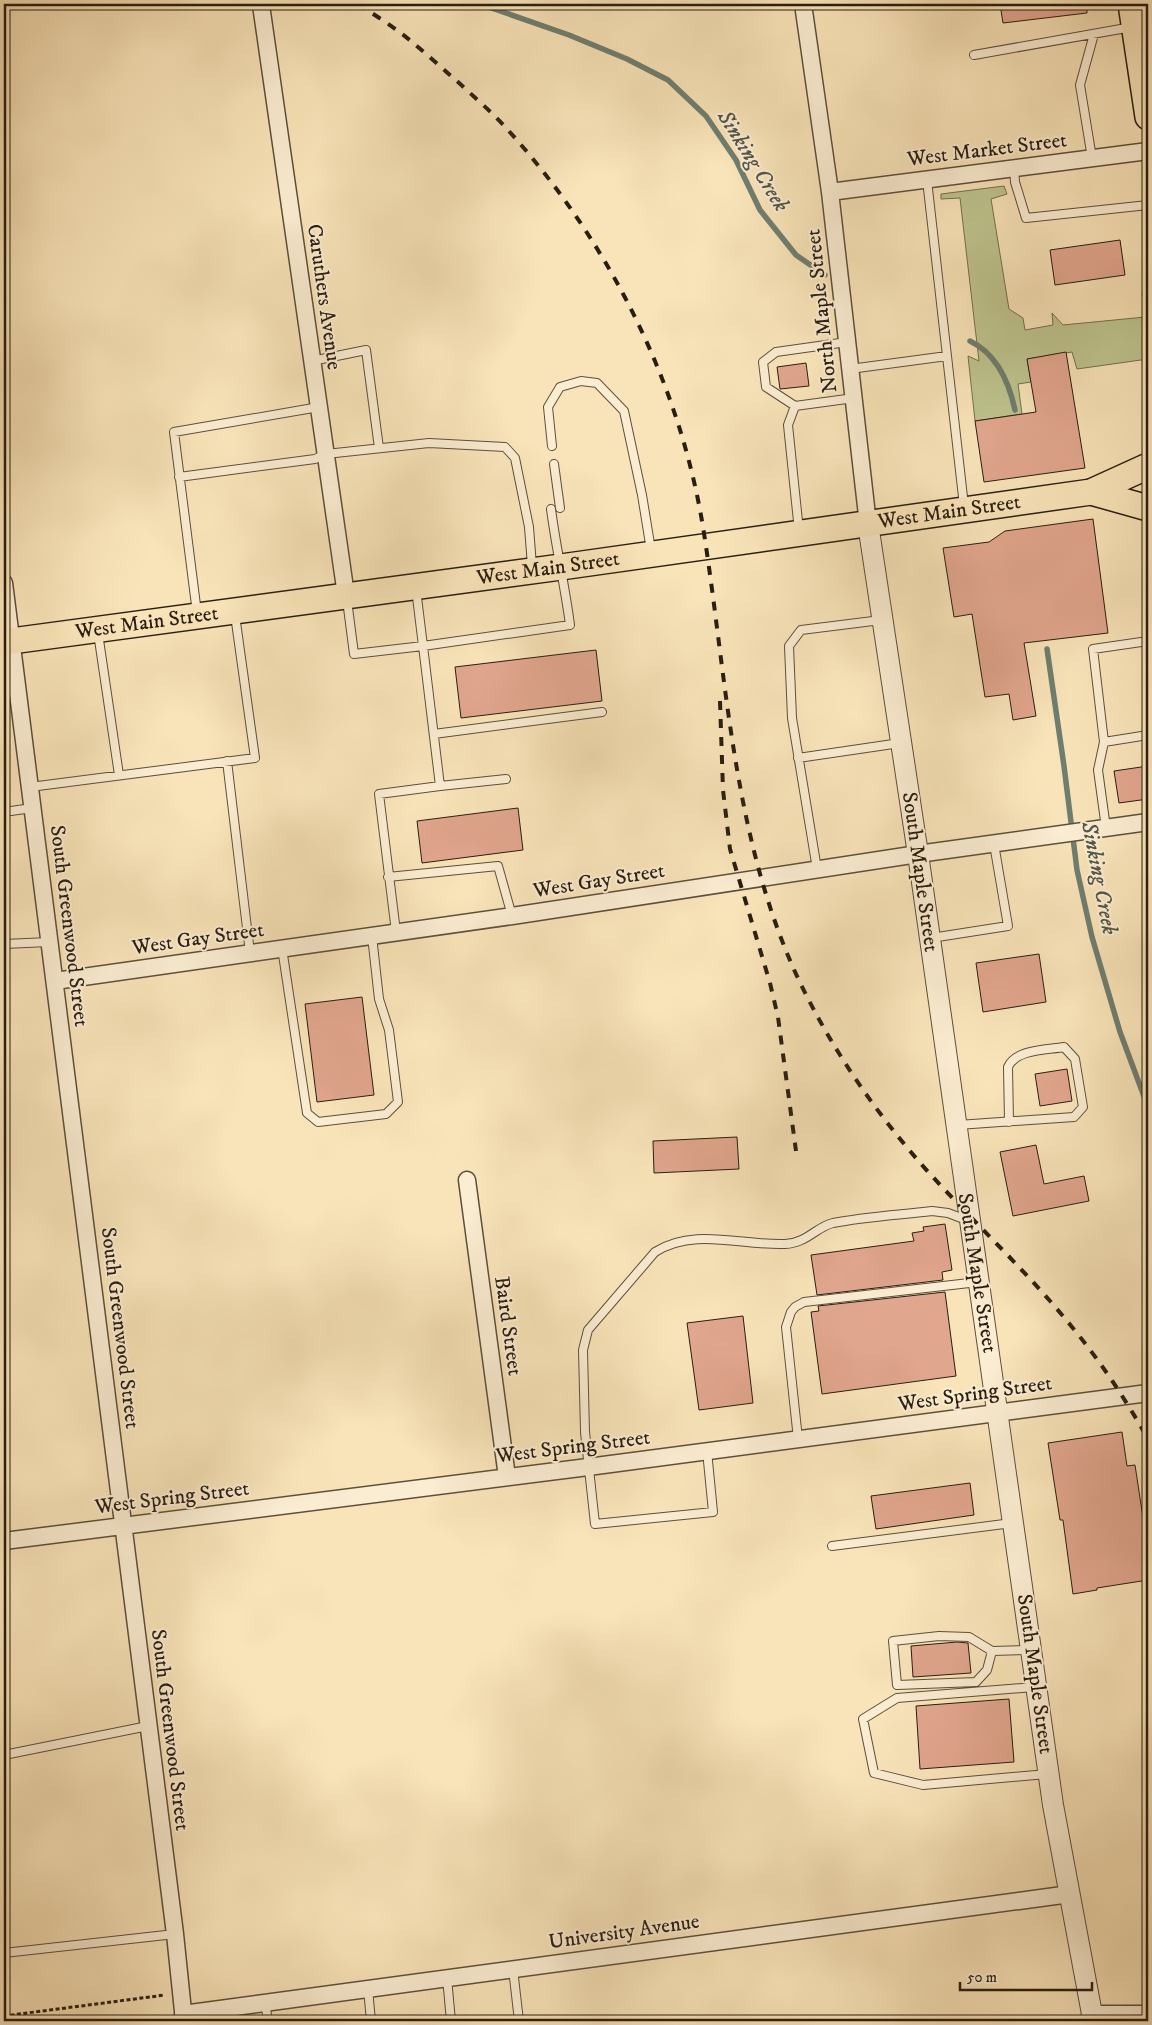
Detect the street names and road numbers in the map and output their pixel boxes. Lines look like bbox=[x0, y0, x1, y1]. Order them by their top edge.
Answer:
street label: West Market Street bbox=[905, 127, 1069, 173]
street label: Caruthers Avenue bbox=[301, 222, 347, 372]
street label: North Maple Street bbox=[800, 227, 844, 394]
street label: West Main Street bbox=[875, 489, 1022, 535]
street label: West Main Street bbox=[474, 546, 621, 591]
street label: West Main Street bbox=[73, 600, 220, 645]
street label: South Maple Street bbox=[896, 790, 944, 954]
street label: South Greenwood Street bbox=[44, 824, 94, 1029]
street label: West Gay Street bbox=[530, 858, 667, 904]
street label: West Gay Street bbox=[129, 917, 266, 961]
street label: South Maple Street bbox=[952, 1191, 1002, 1355]
street label: South Greenwood Street bbox=[95, 1226, 145, 1431]
street label: Baird Street bbox=[488, 1275, 528, 1378]
street label: West Spring Street bbox=[895, 1370, 1054, 1418]
street label: West Spring Street bbox=[493, 1425, 652, 1469]
street label: West Spring Street bbox=[92, 1476, 251, 1520]
street label: South Maple Street bbox=[1011, 1592, 1059, 1756]
street label: South Greenwood Street bbox=[145, 1628, 195, 1833]
street label: University Avenue bbox=[547, 1909, 701, 1955]

